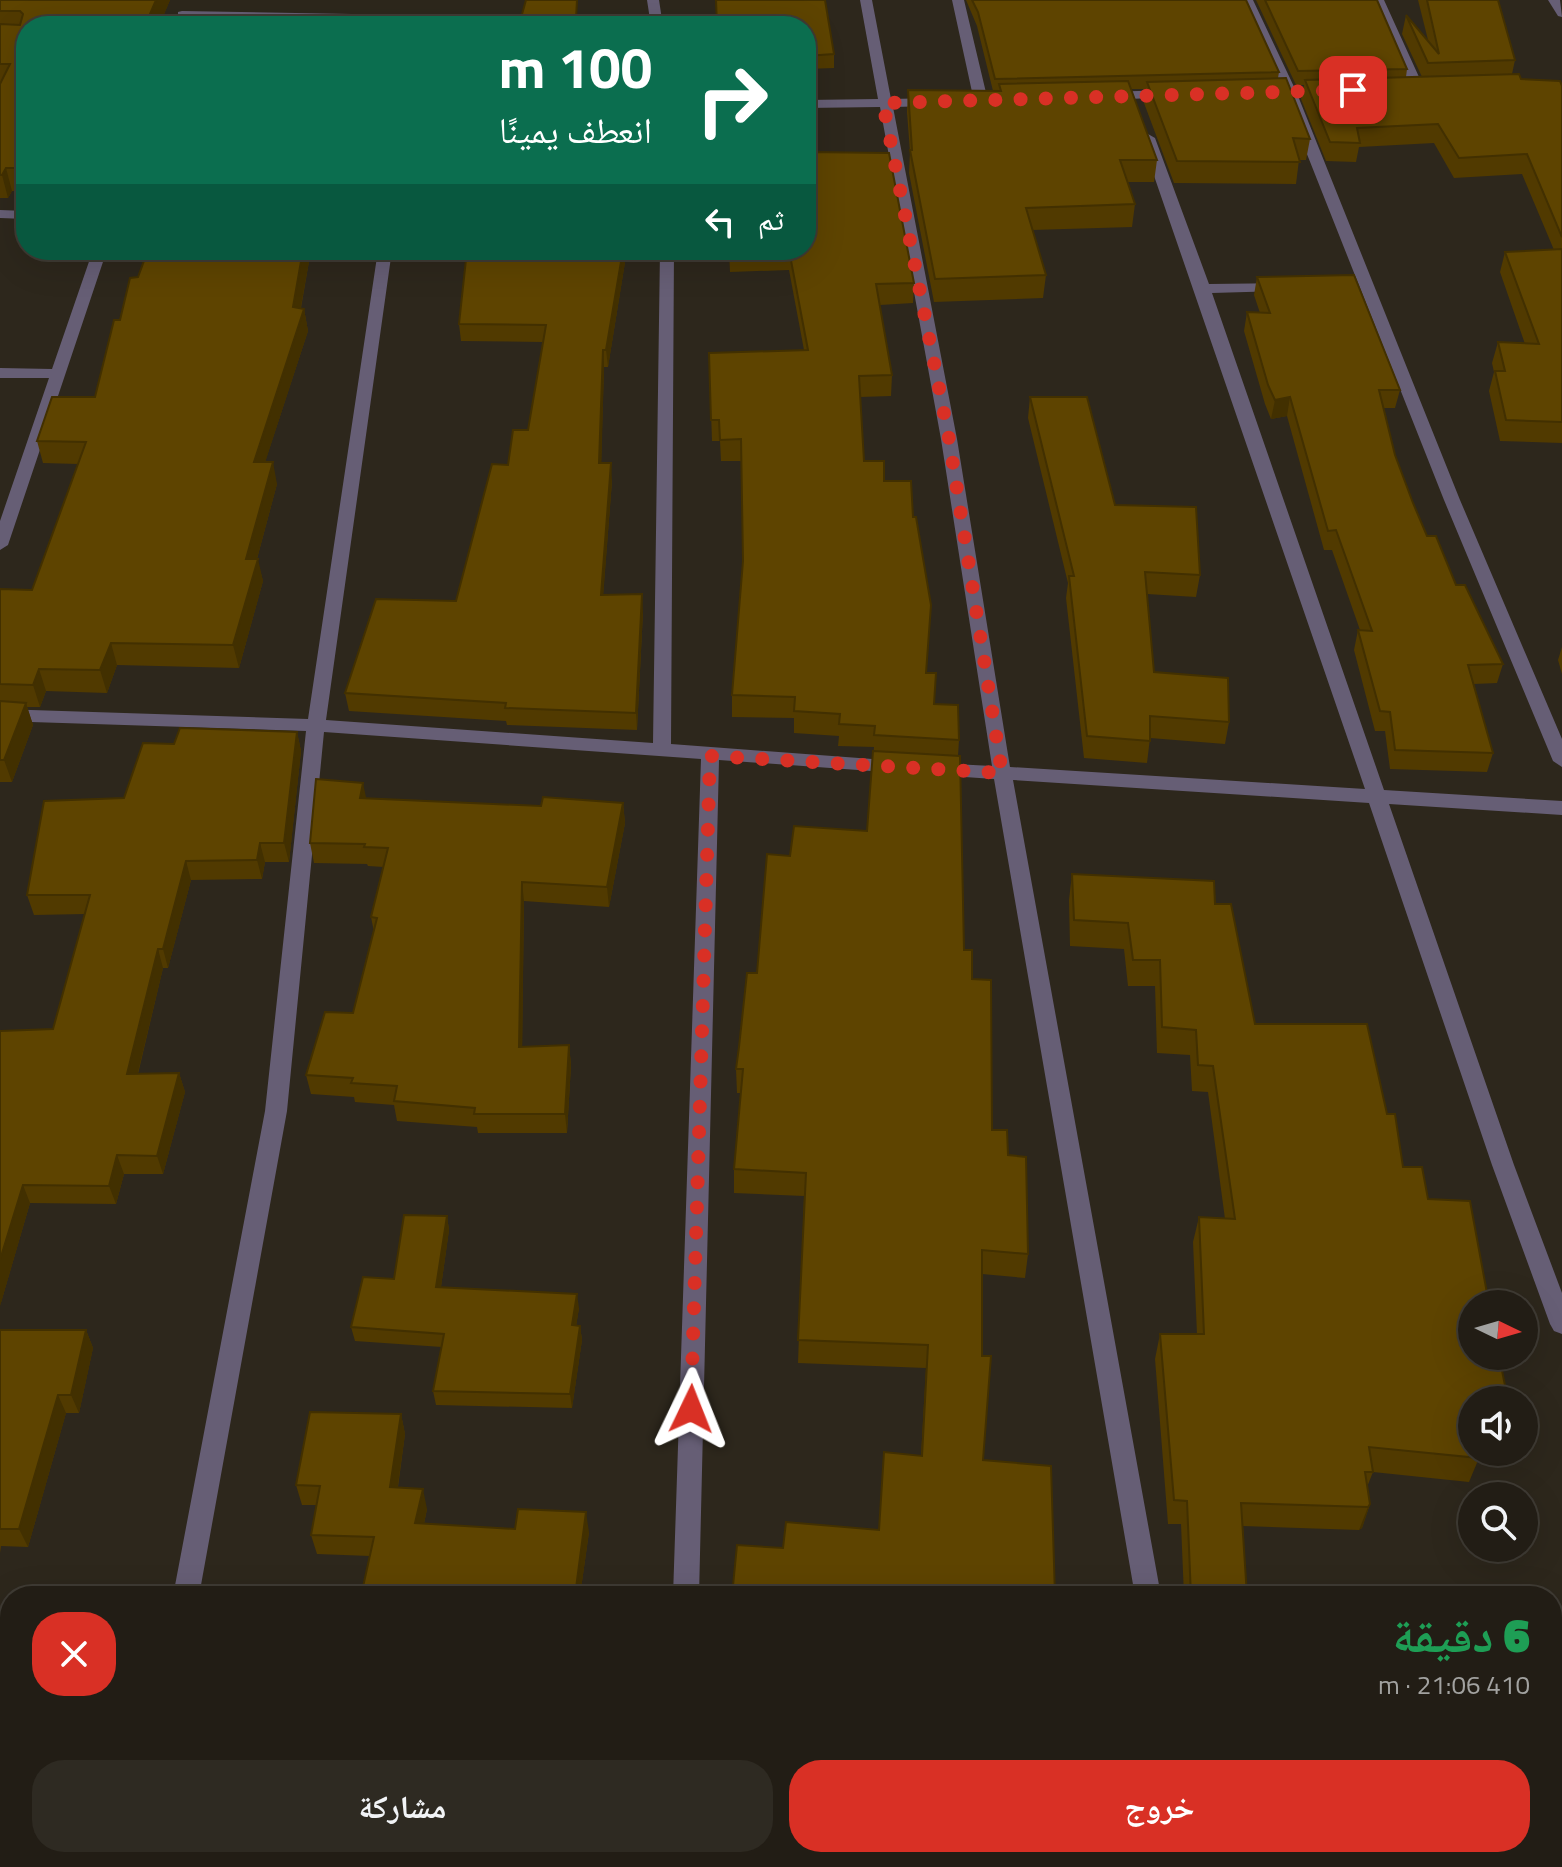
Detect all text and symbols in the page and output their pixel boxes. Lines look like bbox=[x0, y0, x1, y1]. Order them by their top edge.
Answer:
text: 100 m bbox=[499, 25, 652, 110]
icon: right bbox=[680, 48, 784, 152]
pin bbox=[1319, 56, 1387, 124]
icon: arrive bbox=[1331, 68, 1375, 112]
text: انعطف يمينًا bbox=[499, 102, 652, 157]
text: ثم bbox=[758, 196, 784, 242]
icon: left bbox=[698, 200, 742, 244]
north arrow bbox=[1458, 1290, 1538, 1370]
map controls bbox=[1458, 1290, 1538, 1562]
position arrow bbox=[649, 1367, 733, 1451]
button: sound bbox=[1458, 1386, 1538, 1466]
button: search bbox=[1458, 1482, 1538, 1562]
text: 6 دقيقة bbox=[1392, 1598, 1530, 1671]
button: close bbox=[32, 1612, 116, 1696]
text: 410 m · 21:06 bbox=[1378, 1665, 1530, 1704]
button: مشاركة bbox=[32, 1760, 773, 1852]
button: خروج bbox=[789, 1760, 1530, 1852]

